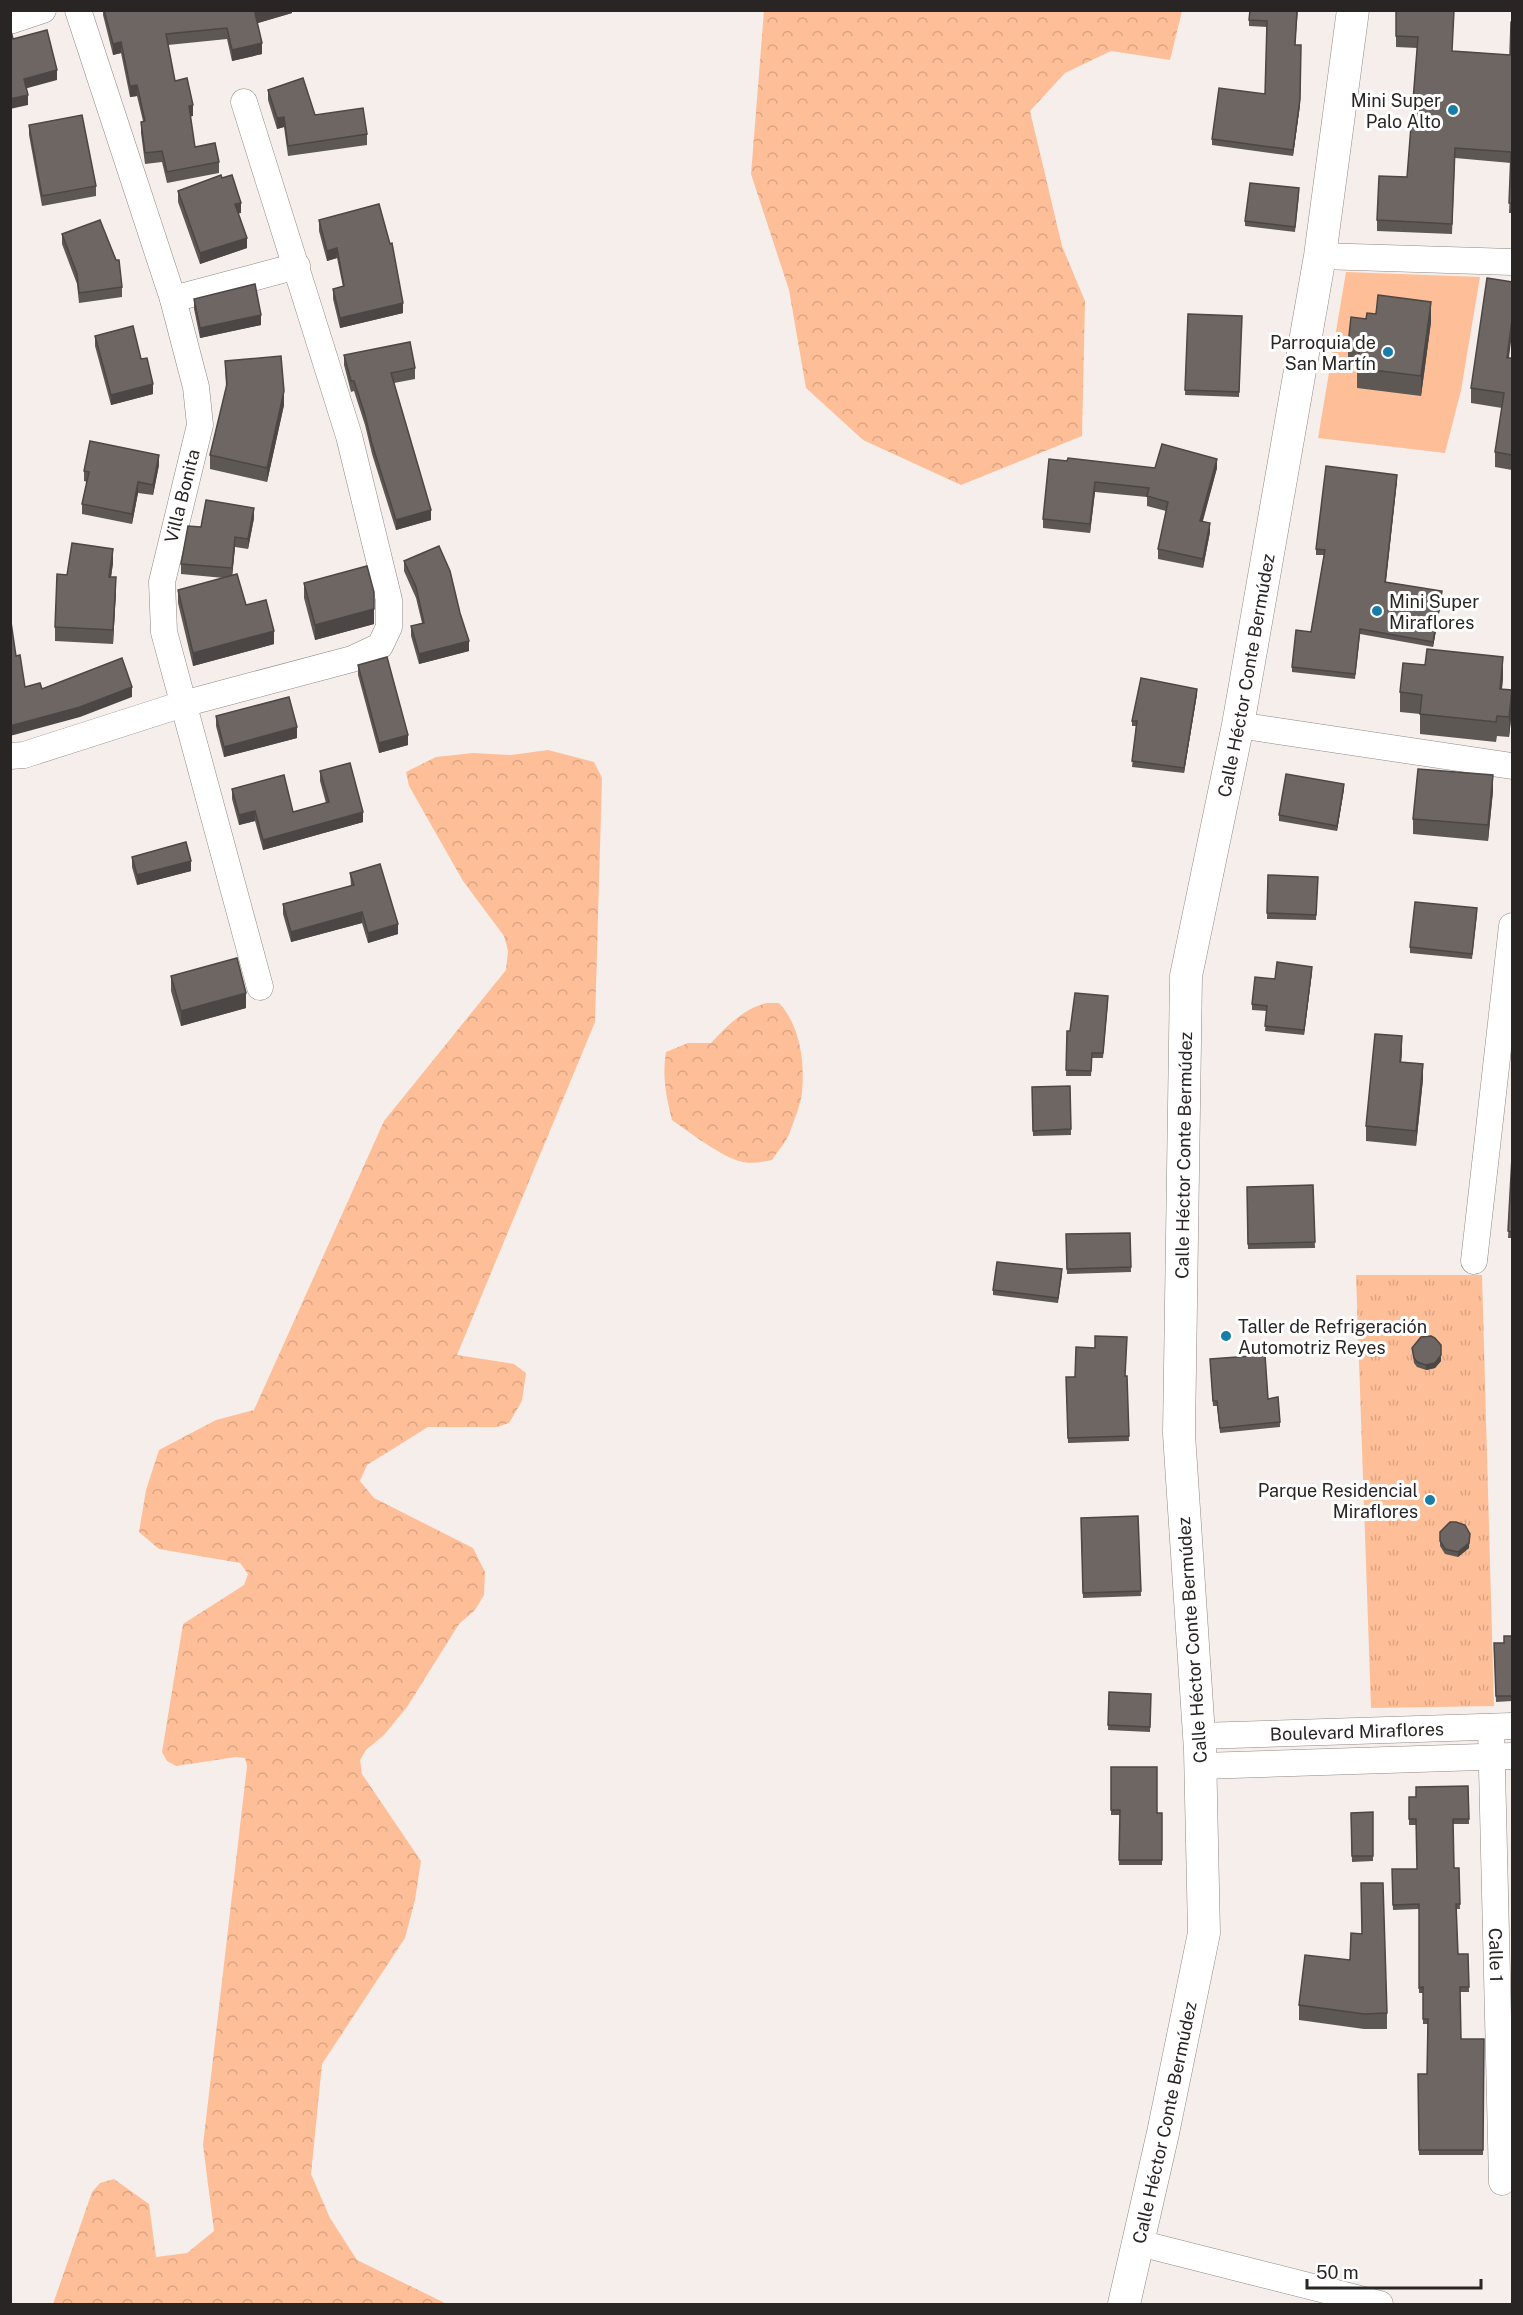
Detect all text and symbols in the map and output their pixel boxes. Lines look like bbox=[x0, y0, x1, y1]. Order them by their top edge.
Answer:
place label: Mini Super Palo Alto bbox=[1351, 90, 1441, 132]
marker: Mini Super Palo Alto bbox=[1446, 103, 1460, 117]
place label: Parroquia de San Martín bbox=[1270, 332, 1376, 374]
marker: Parroquia de San Martín bbox=[1381, 345, 1395, 359]
street label: Villa Bonita bbox=[160, 447, 204, 545]
street label: Calle Héctor Conte Bermúdez bbox=[1213, 552, 1278, 799]
place label: Mini Super Miraflores bbox=[1389, 591, 1479, 633]
marker: Mini Super Miraflores bbox=[1370, 604, 1384, 618]
street label: Calle Héctor Conte Bermúdez bbox=[1171, 1032, 1196, 1279]
place label: Taller de Refrigeración Automotriz Reyes bbox=[1238, 1316, 1427, 1358]
marker: Taller de Refrigeración Automotriz Reyes bbox=[1219, 1329, 1233, 1343]
place label: Parque Residencial Miraflores bbox=[1258, 1480, 1418, 1522]
marker: Parque Residencial Miraflores bbox=[1423, 1493, 1437, 1507]
street label: Calle Héctor Conte Bermúdez bbox=[1173, 1516, 1211, 1764]
street label: Boulevard Miraflores bbox=[1270, 1718, 1444, 1744]
street label: Calle 1 bbox=[1485, 1928, 1508, 1982]
street label: Calle Héctor Conte Bermúdez bbox=[1128, 1999, 1200, 2245]
scale bar bbox=[1307, 2252, 1481, 2290]
text: 50 m bbox=[1316, 2262, 1359, 2283]

